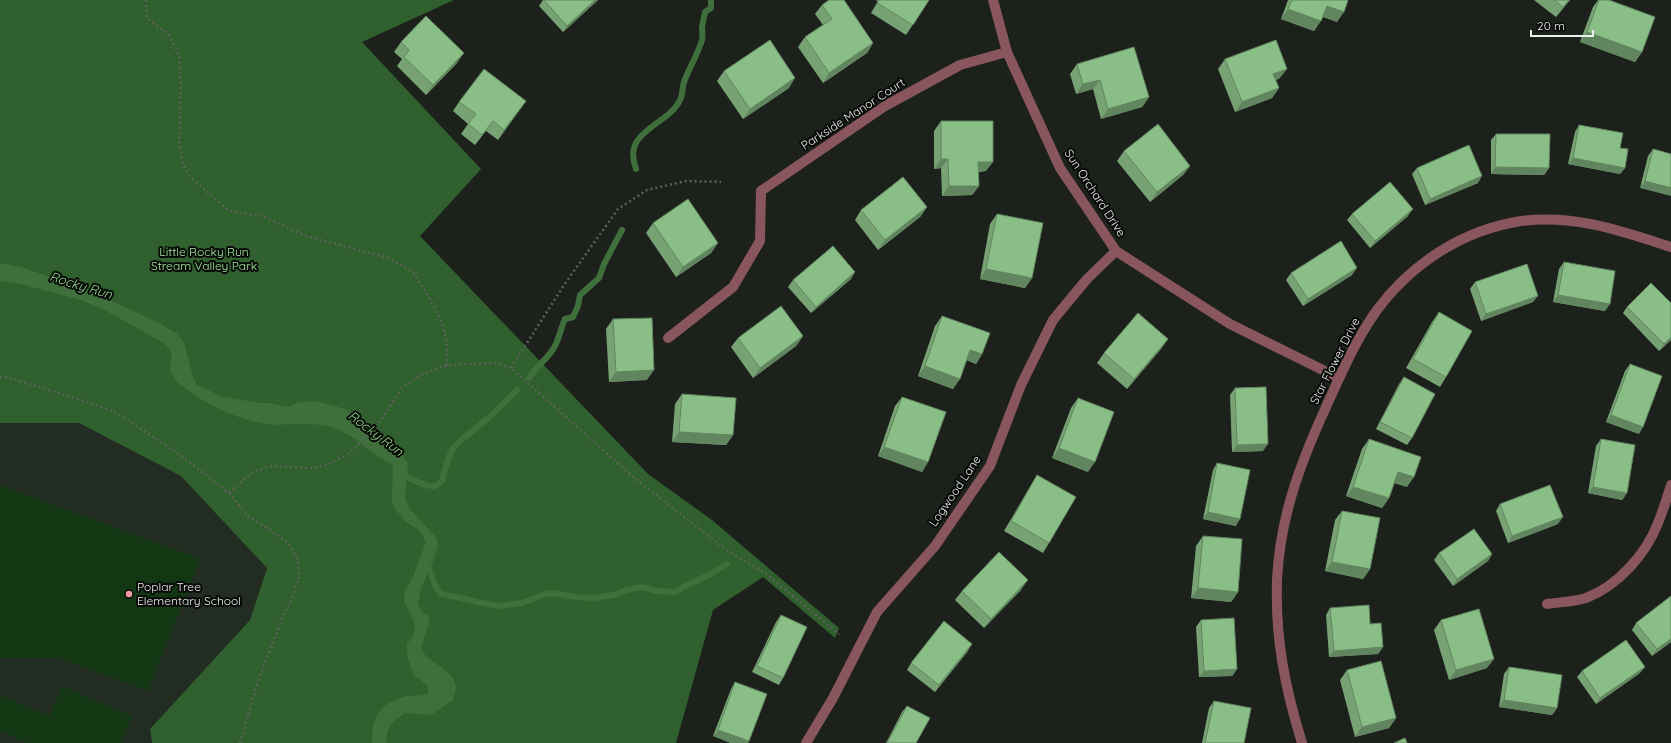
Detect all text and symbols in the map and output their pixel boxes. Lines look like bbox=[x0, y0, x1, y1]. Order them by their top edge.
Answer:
scale bar bbox=[1531, 12, 1593, 38]
text: 20 m bbox=[1537, 18, 1565, 33]
street label: Parkside Manor Court bbox=[798, 74, 907, 153]
street label: Sun Orchard Drive bbox=[1062, 146, 1129, 240]
park label: Little Rocky Run Stream Valley Park bbox=[151, 244, 257, 273]
water label: Rocky Run bbox=[48, 268, 115, 302]
street label: Star Flower Drive bbox=[1306, 315, 1363, 407]
water label: Rocky Run bbox=[345, 407, 407, 459]
street label: Logwood Lane bbox=[925, 452, 984, 529]
place label: Poplar Tree Elementary School bbox=[137, 579, 241, 608]
marker: Poplar Tree Elementary School bbox=[124, 589, 134, 599]

